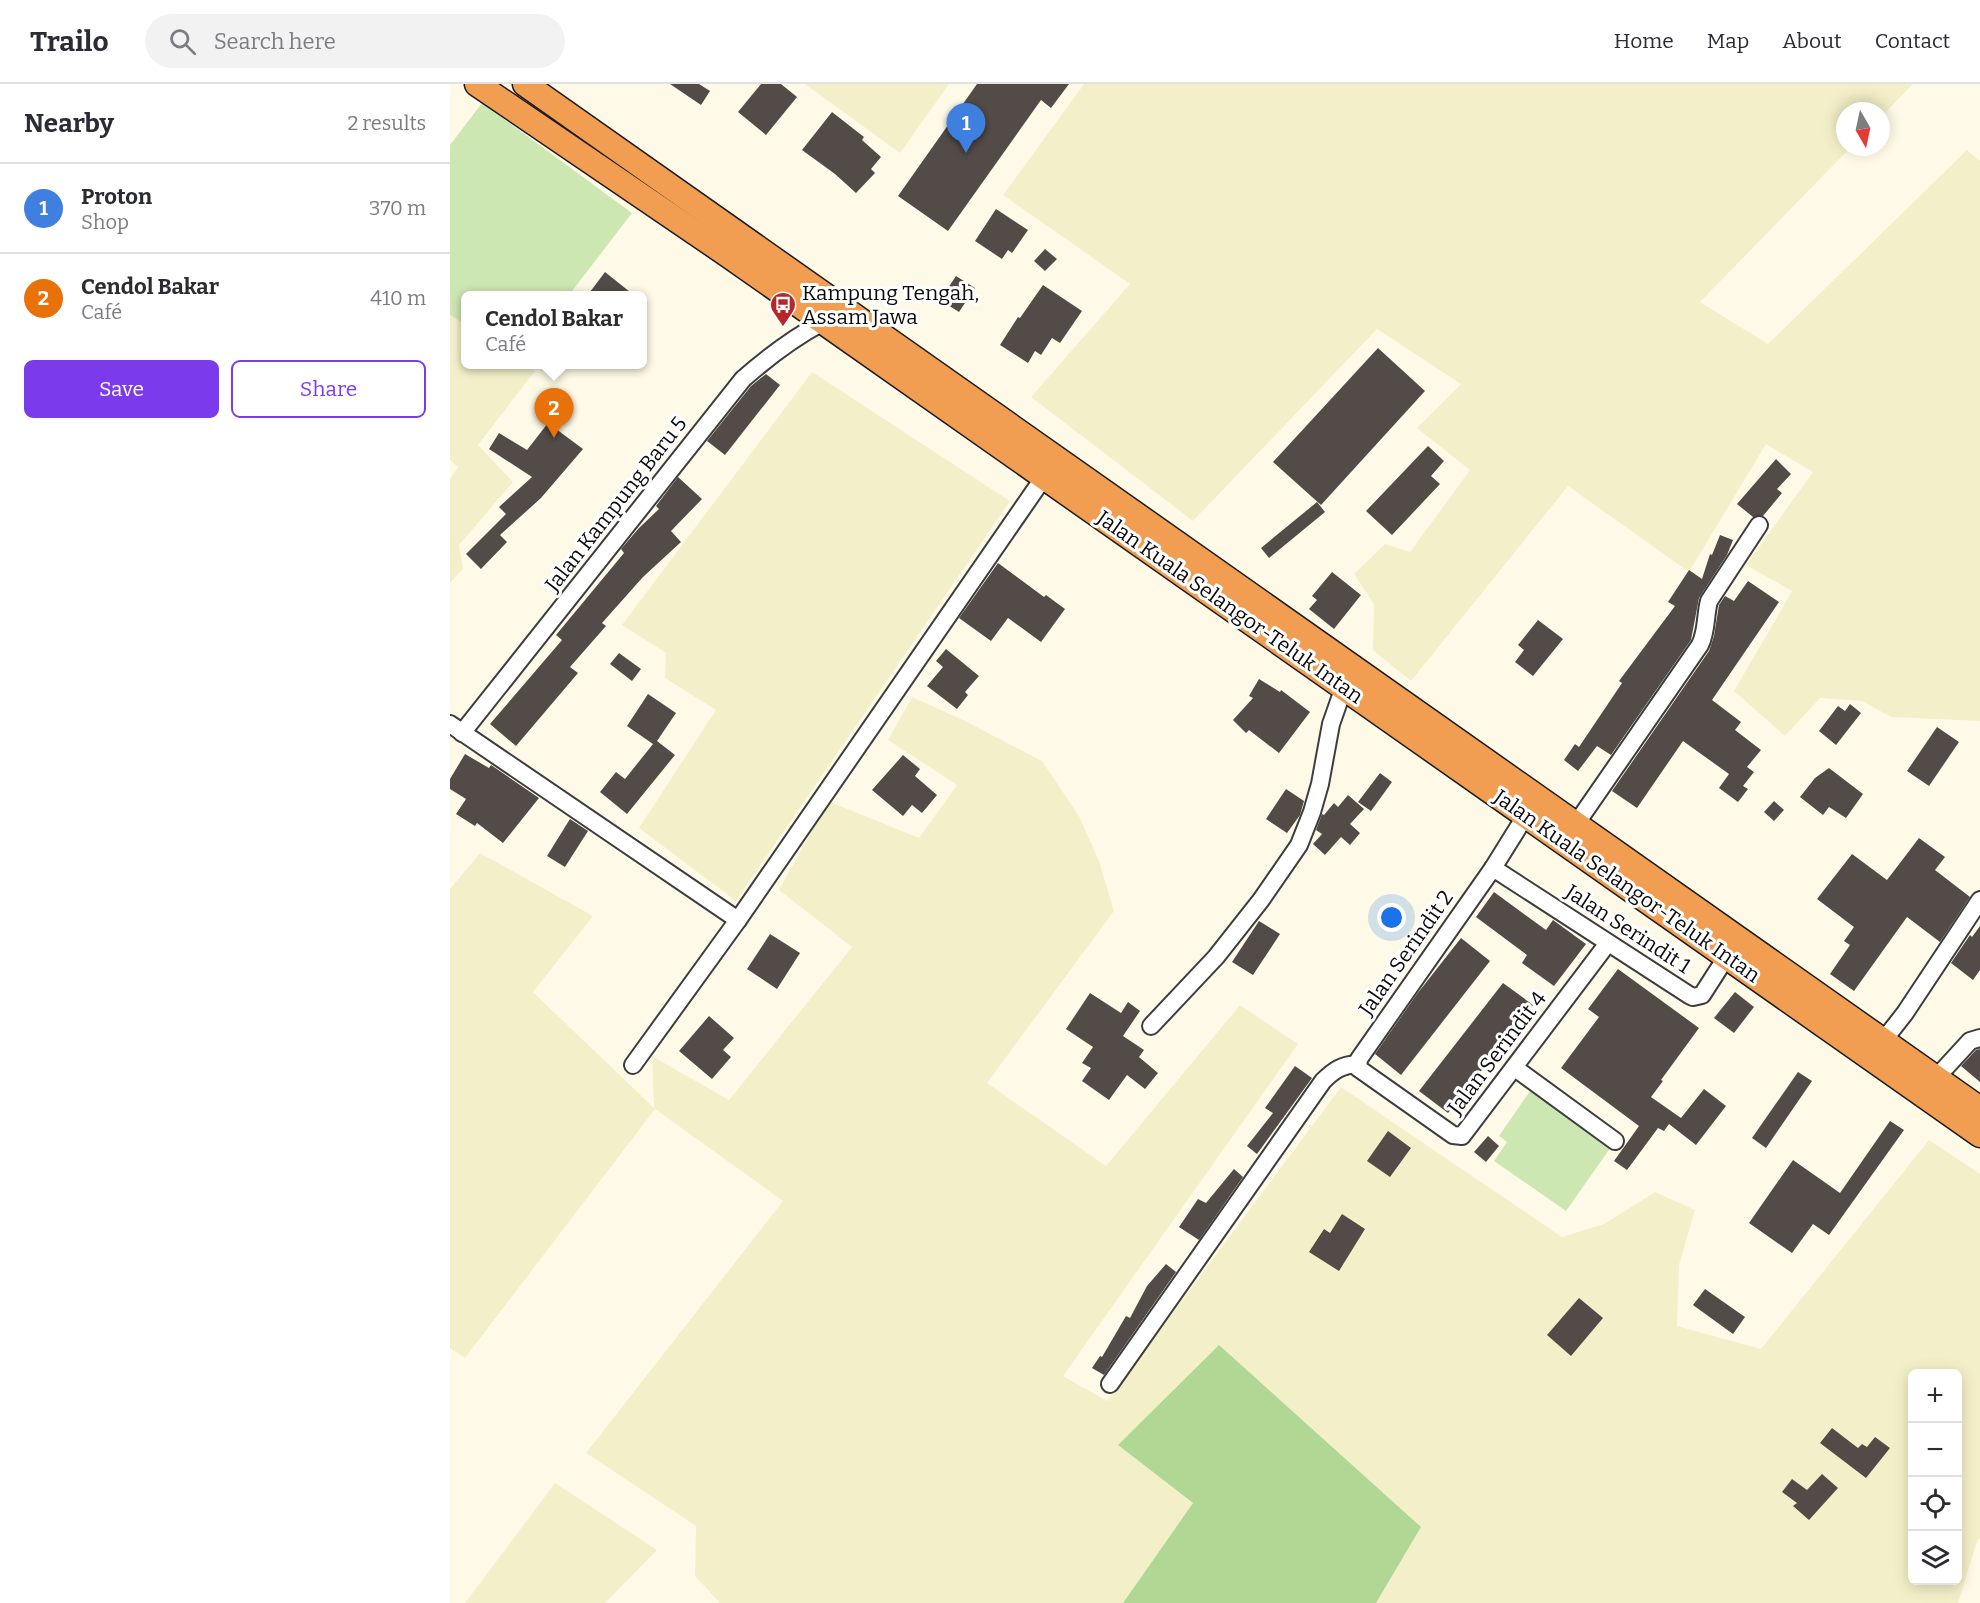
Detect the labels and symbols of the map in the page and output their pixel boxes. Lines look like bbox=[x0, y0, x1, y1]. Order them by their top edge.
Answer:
north arrow bbox=[1836, 102, 1890, 156]
pin: 1 bbox=[946, 104, 986, 153]
place label: Kampung Tengah, Assam Jawa bbox=[802, 280, 979, 330]
bus stop icon: Kampung Tengah, Assam Jawa bbox=[768, 290, 798, 328]
pin: 2 bbox=[534, 388, 574, 438]
street label: Jalan Kampung Baru 5 bbox=[539, 411, 692, 598]
street label: Jalan Kuala Selangor-Teluk Intan bbox=[1091, 504, 1368, 709]
street label: Jalan Kuala Selangor-Teluk Intan bbox=[1488, 783, 1765, 988]
street label: Jalan Serindit 1 bbox=[1560, 878, 1696, 979]
street label: Jalan Serindit 2 bbox=[1353, 885, 1459, 1021]
your location bbox=[1377, 903, 1406, 932]
street label: Jalan Serindit 4 bbox=[1442, 986, 1552, 1121]

